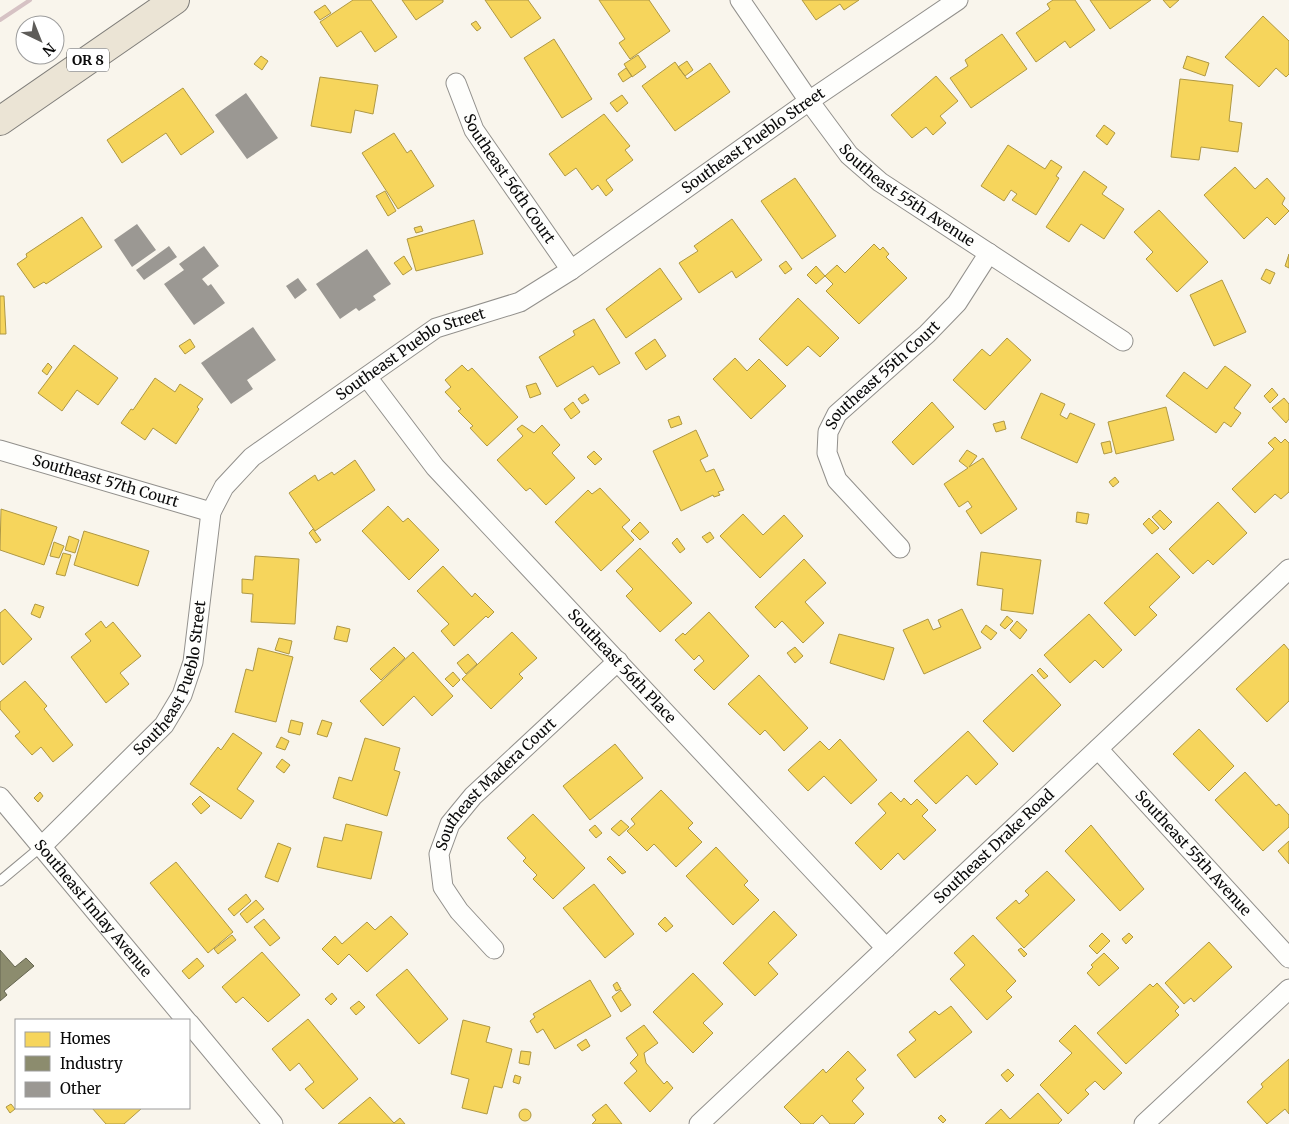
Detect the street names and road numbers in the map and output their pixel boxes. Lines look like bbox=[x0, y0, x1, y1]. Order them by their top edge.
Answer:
road number: OR 8 bbox=[67, 48, 109, 72]
street label: Southeast Pueblo Street bbox=[678, 83, 828, 198]
street label: Southeast 56th Court bbox=[460, 111, 560, 247]
street label: Southeast 55th Avenue bbox=[835, 140, 979, 250]
street label: Southeast Pueblo Street bbox=[332, 303, 487, 404]
street label: Southeast 55th Court bbox=[821, 316, 944, 433]
street label: Southeast 57th Court bbox=[30, 450, 181, 511]
street label: Southeast Pueblo Street bbox=[129, 599, 209, 759]
street label: Southeast 56th Place bbox=[564, 605, 680, 727]
street label: Southeast Madera Court bbox=[431, 714, 560, 853]
street label: Southeast Drake Road bbox=[929, 785, 1058, 907]
street label: Southeast 55th Avenue bbox=[1131, 786, 1256, 920]
street label: Southeast Imlay Avenue bbox=[31, 835, 156, 981]

